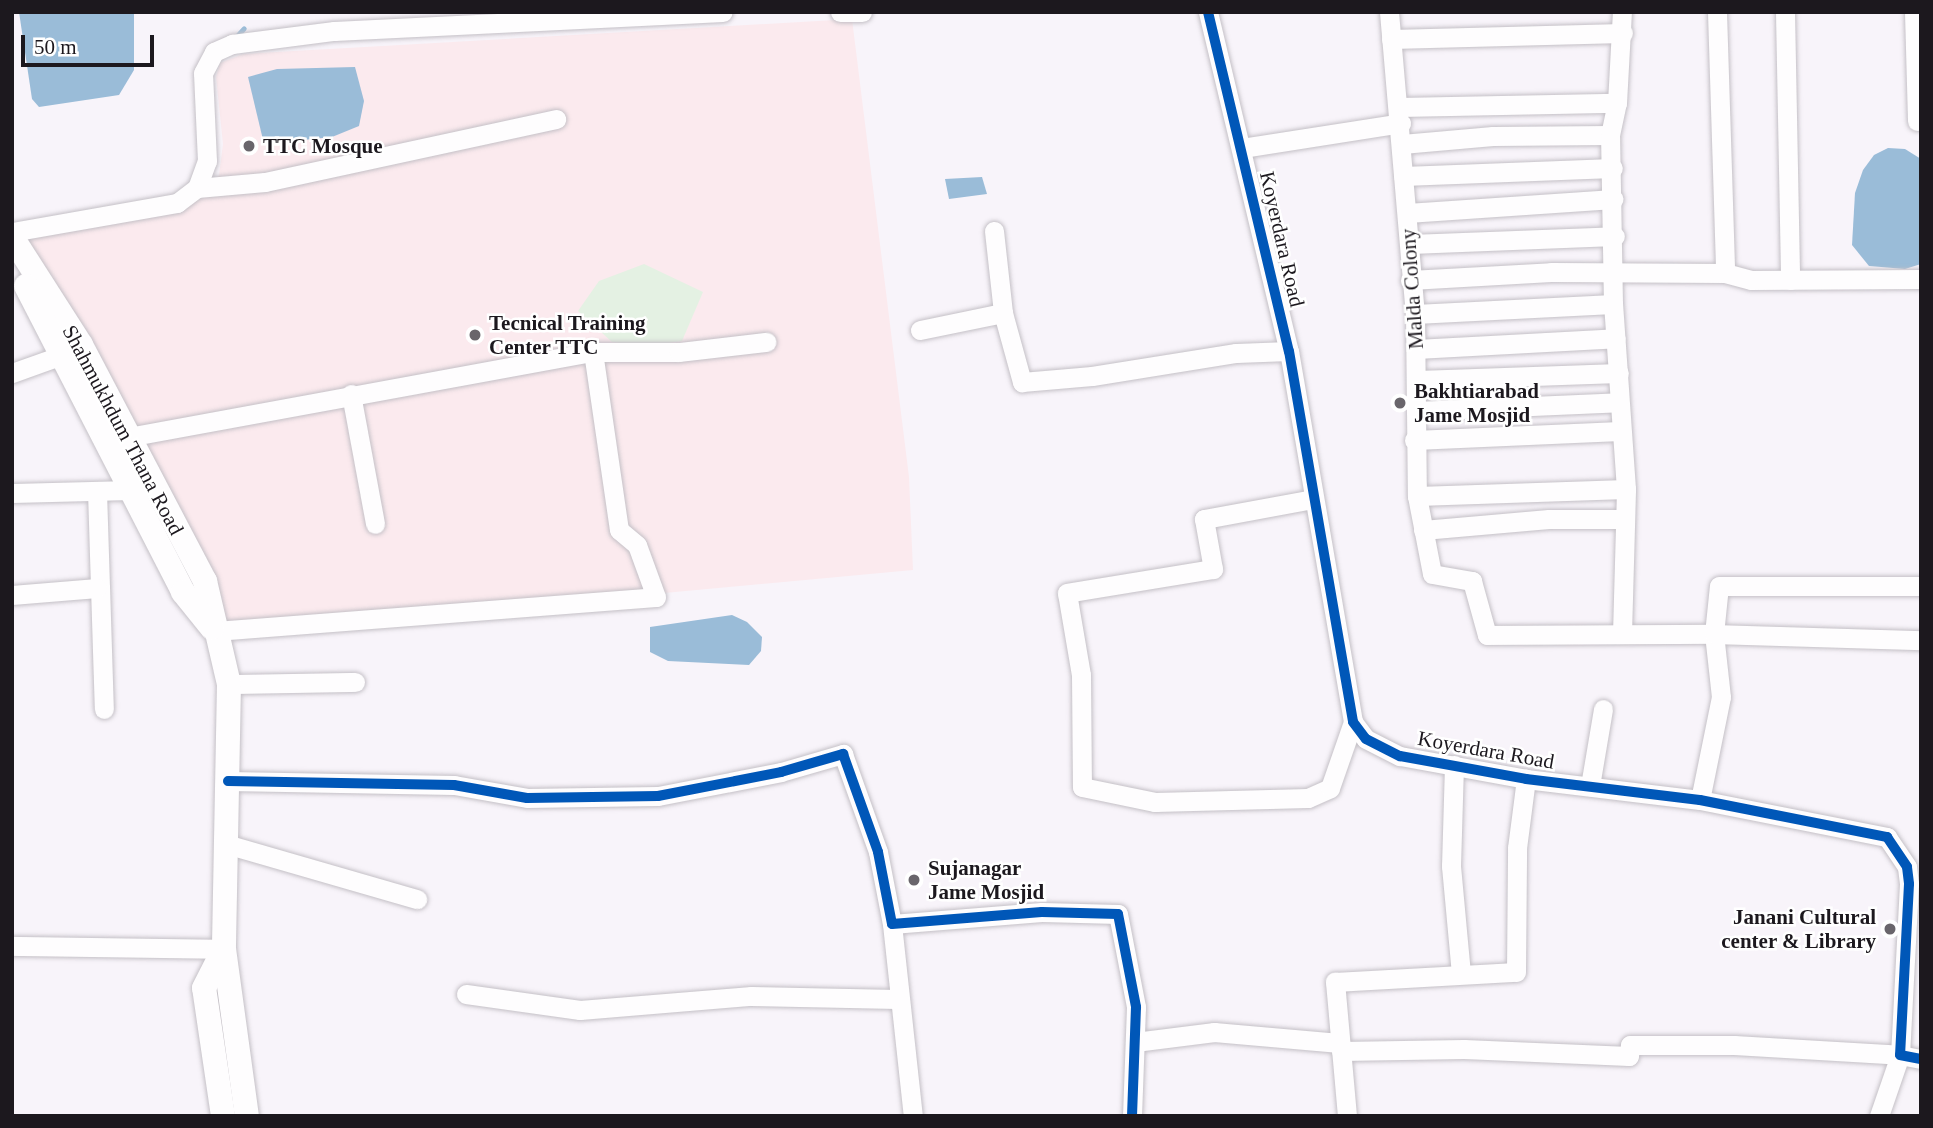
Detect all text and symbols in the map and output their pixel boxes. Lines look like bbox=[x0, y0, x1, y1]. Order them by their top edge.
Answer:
scale bar bbox=[24, 21, 158, 65]
text: 50 m bbox=[34, 35, 77, 59]
place label: TTC Mosque bbox=[263, 133, 390, 159]
marker: TTC Mosque bbox=[241, 138, 257, 154]
street label: Koyerdara Road bbox=[1252, 160, 1312, 318]
street label: Malda Colony bbox=[1395, 221, 1429, 357]
street label: Shahmukhdum Thana Road bbox=[48, 303, 198, 557]
place label: Tecnical Training Center TTC bbox=[489, 310, 665, 360]
marker: Tecnical Training Center TTC bbox=[467, 327, 483, 343]
place label: Bakhtiarabad Jame Mosjid bbox=[1414, 378, 1557, 428]
marker: Bakhtiarabad Jame Mosjid bbox=[1392, 395, 1408, 411]
street label: Koyerdara Road bbox=[1407, 724, 1565, 776]
place label: Sujanagar Jame Mosjid bbox=[928, 855, 1056, 905]
marker: Sujanagar Jame Mosjid bbox=[906, 872, 922, 888]
place label: Janani Cultural center & Library bbox=[1705, 904, 1876, 954]
marker: Janani Cultural center & Library bbox=[1882, 921, 1898, 937]

